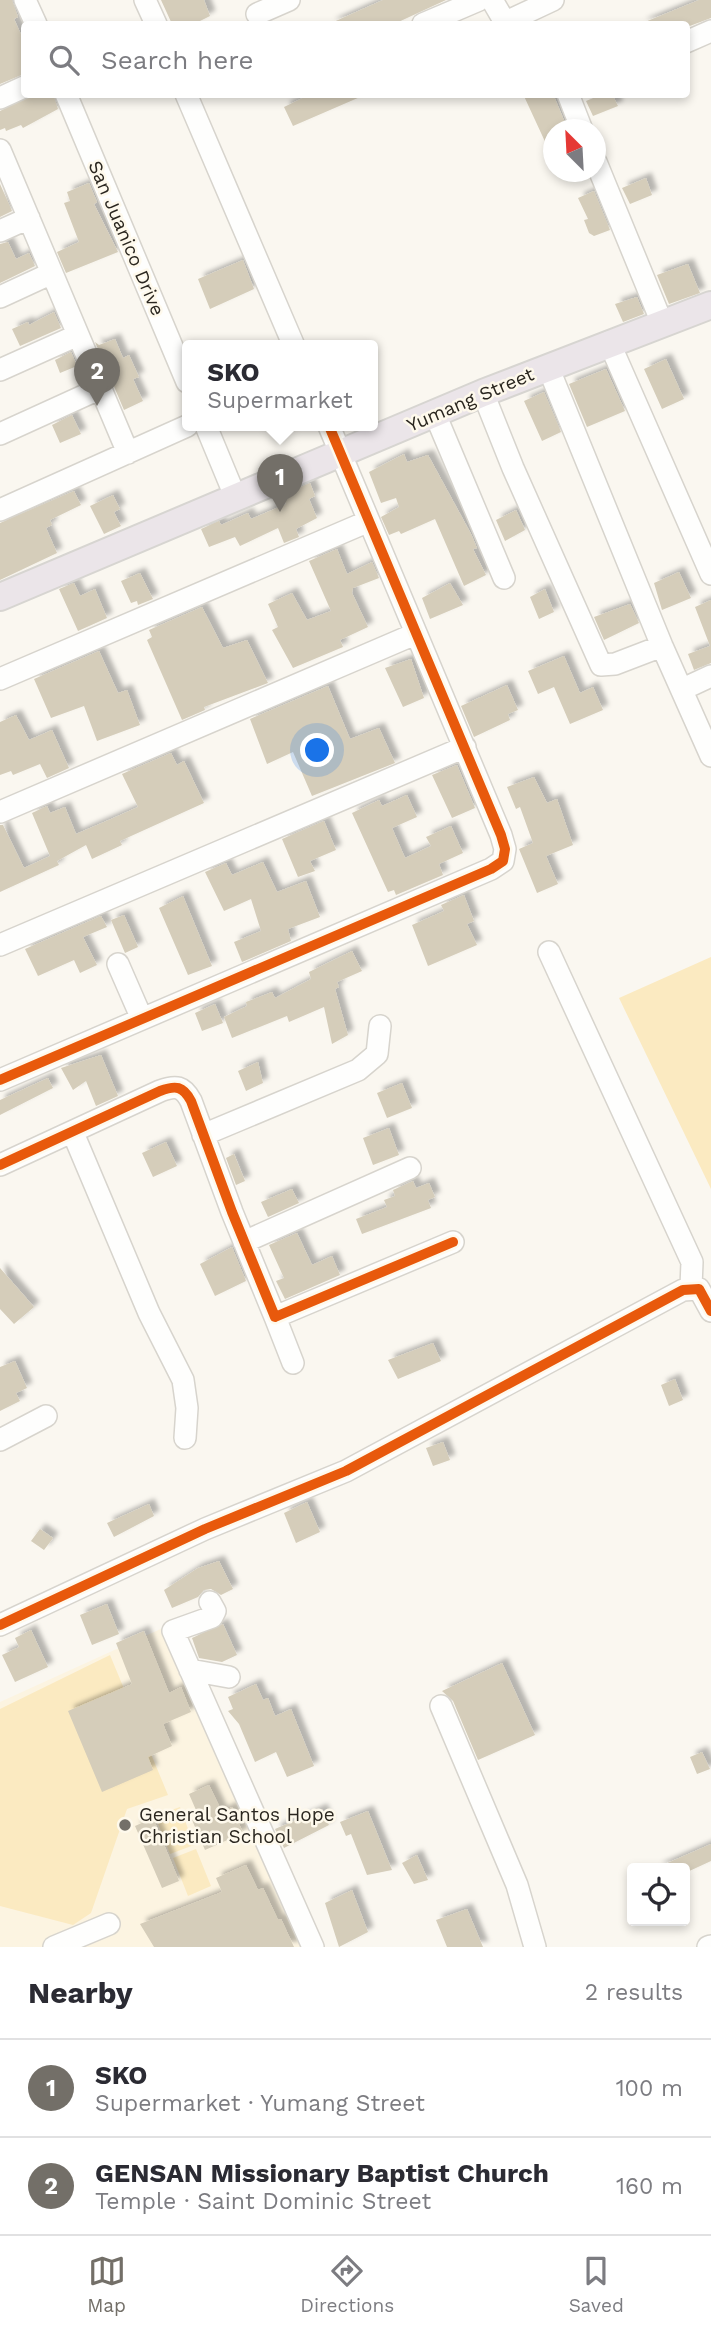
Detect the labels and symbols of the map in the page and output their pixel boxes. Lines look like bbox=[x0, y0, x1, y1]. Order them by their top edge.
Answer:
north arrow bbox=[543, 119, 606, 182]
street label: San Juanico Drive bbox=[83, 157, 170, 319]
pin: 2 bbox=[74, 348, 120, 406]
street label: Yumang Street bbox=[403, 362, 537, 437]
pin: 1 bbox=[257, 454, 303, 512]
your location bbox=[300, 733, 334, 767]
place label: General Santos Hope Christian School bbox=[139, 1803, 335, 1848]
marker: General Santos Hope Christian School bbox=[117, 1817, 133, 1833]

